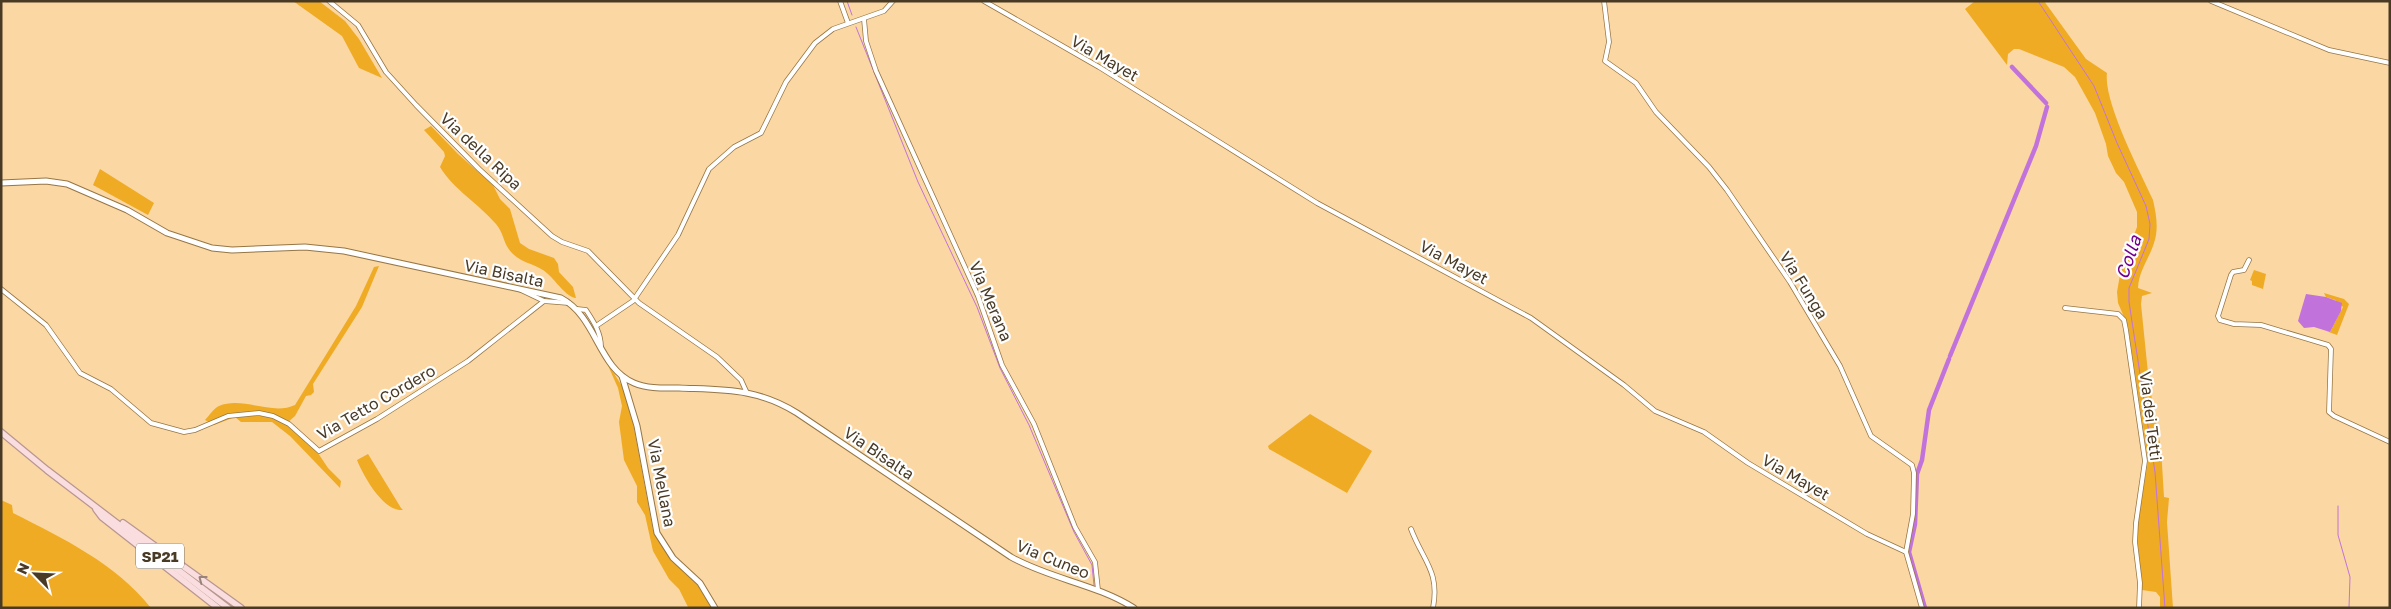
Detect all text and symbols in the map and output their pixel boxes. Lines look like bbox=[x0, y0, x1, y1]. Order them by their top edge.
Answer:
street label: Via Mayet bbox=[1068, 31, 1142, 85]
street label: Via della Ripa bbox=[436, 108, 526, 194]
water label: Colla bbox=[2110, 231, 2146, 282]
street label: Via Mayet bbox=[1416, 236, 1492, 288]
street label: Via Funga bbox=[1775, 247, 1833, 323]
street label: Via Bisalta bbox=[462, 255, 546, 291]
street label: Via Merana bbox=[965, 258, 1017, 344]
street label: Via Tetto Cordero bbox=[313, 360, 439, 444]
street label: Via dei Tetti bbox=[2136, 370, 2166, 462]
street label: Via Bisalta bbox=[840, 422, 918, 484]
street label: Via Mellana bbox=[644, 437, 680, 529]
street label: Via Mayet bbox=[1759, 450, 1833, 504]
street label: Via Cuneo bbox=[1013, 535, 1093, 583]
road number: SP21 bbox=[136, 544, 184, 568]
north arrow bbox=[10, 549, 60, 599]
text: N bbox=[13, 560, 33, 577]
one-way arrow bbox=[198, 576, 208, 585]

